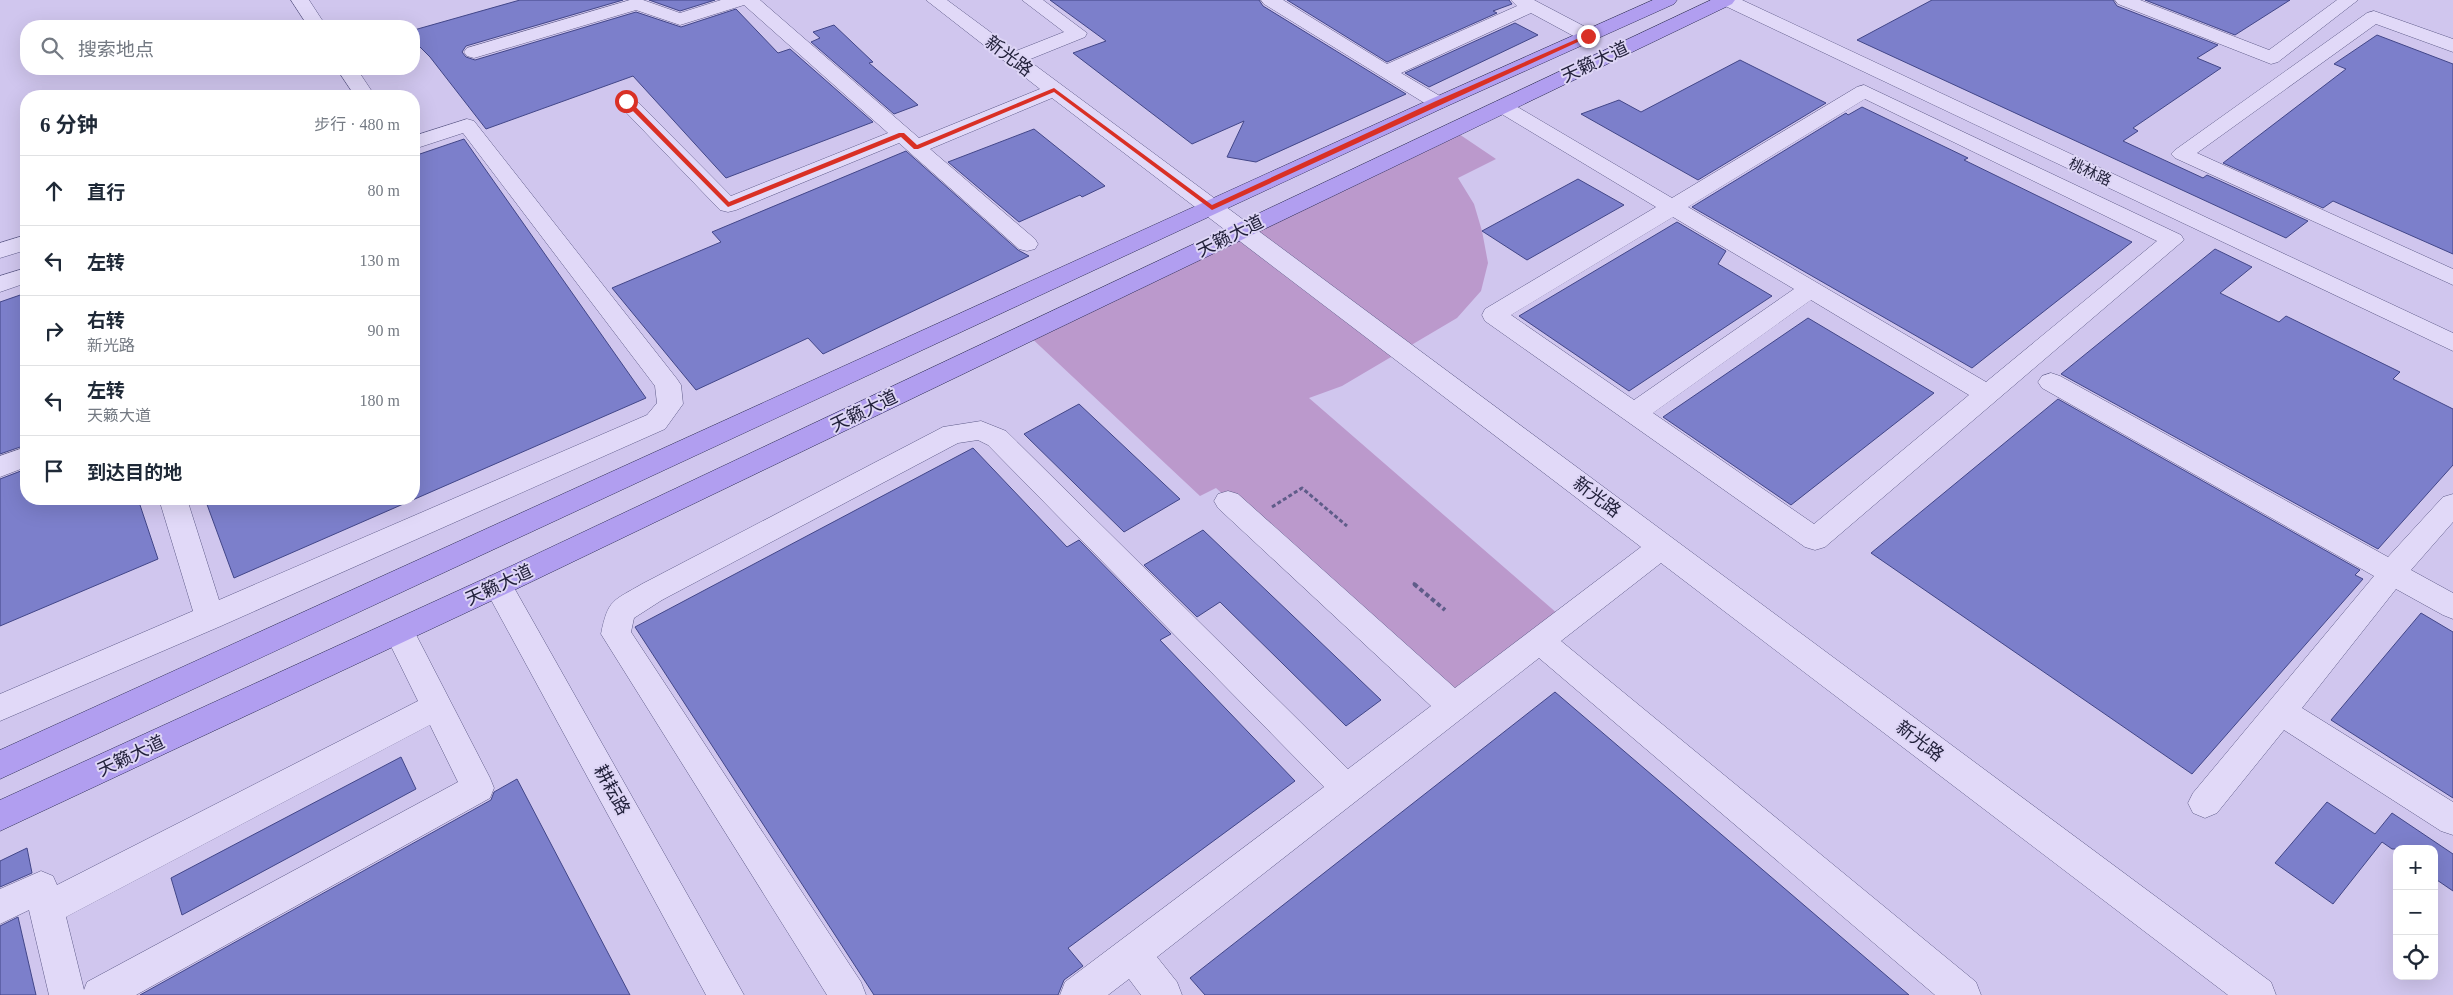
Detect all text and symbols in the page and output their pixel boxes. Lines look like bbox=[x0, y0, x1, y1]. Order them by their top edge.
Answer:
search box bbox=[20, 20, 420, 75]
route end bbox=[1577, 25, 1600, 48]
street label: 新光路 bbox=[981, 32, 1037, 80]
icon: search bbox=[38, 34, 66, 62]
street label: 天籁大道 bbox=[1558, 38, 1632, 86]
text: 搜索地点 bbox=[78, 39, 154, 60]
route start bbox=[615, 90, 638, 113]
text: 6 分钟 bbox=[40, 113, 98, 137]
text: 步行 · 480 m bbox=[314, 116, 400, 133]
street label: 桃林路 bbox=[2066, 155, 2114, 189]
icon: ahead bbox=[40, 177, 68, 205]
text: 直行 bbox=[87, 182, 125, 203]
text: 80 m bbox=[368, 182, 400, 199]
street label: 天籁大道 bbox=[1193, 211, 1267, 261]
icon: left bbox=[40, 247, 68, 275]
text: 左转 bbox=[87, 252, 125, 273]
text: 130 m bbox=[360, 252, 400, 269]
text: 右转 bbox=[87, 310, 125, 331]
icon: right bbox=[40, 317, 68, 345]
text: 90 m bbox=[368, 322, 400, 339]
text: 新光路 bbox=[87, 337, 135, 354]
text: 左转 bbox=[87, 380, 125, 401]
street label: 天籁大道 bbox=[827, 386, 901, 436]
icon: left bbox=[40, 387, 68, 415]
text: 180 m bbox=[360, 392, 400, 409]
text: 天籁大道 bbox=[87, 407, 151, 424]
icon: arrive bbox=[40, 457, 68, 485]
text: 到达目的地 bbox=[87, 462, 182, 483]
street label: 新光路 bbox=[1569, 473, 1625, 521]
street label: 天籁大道 bbox=[462, 561, 536, 609]
street label: 新光路 bbox=[1892, 717, 1948, 765]
street label: 天籁大道 bbox=[94, 732, 168, 780]
street label: 耕耘路 bbox=[590, 762, 634, 818]
map controls bbox=[2393, 845, 2438, 980]
button: + bbox=[2393, 845, 2438, 890]
button: − bbox=[2393, 890, 2438, 935]
button: locate bbox=[2393, 935, 2438, 980]

